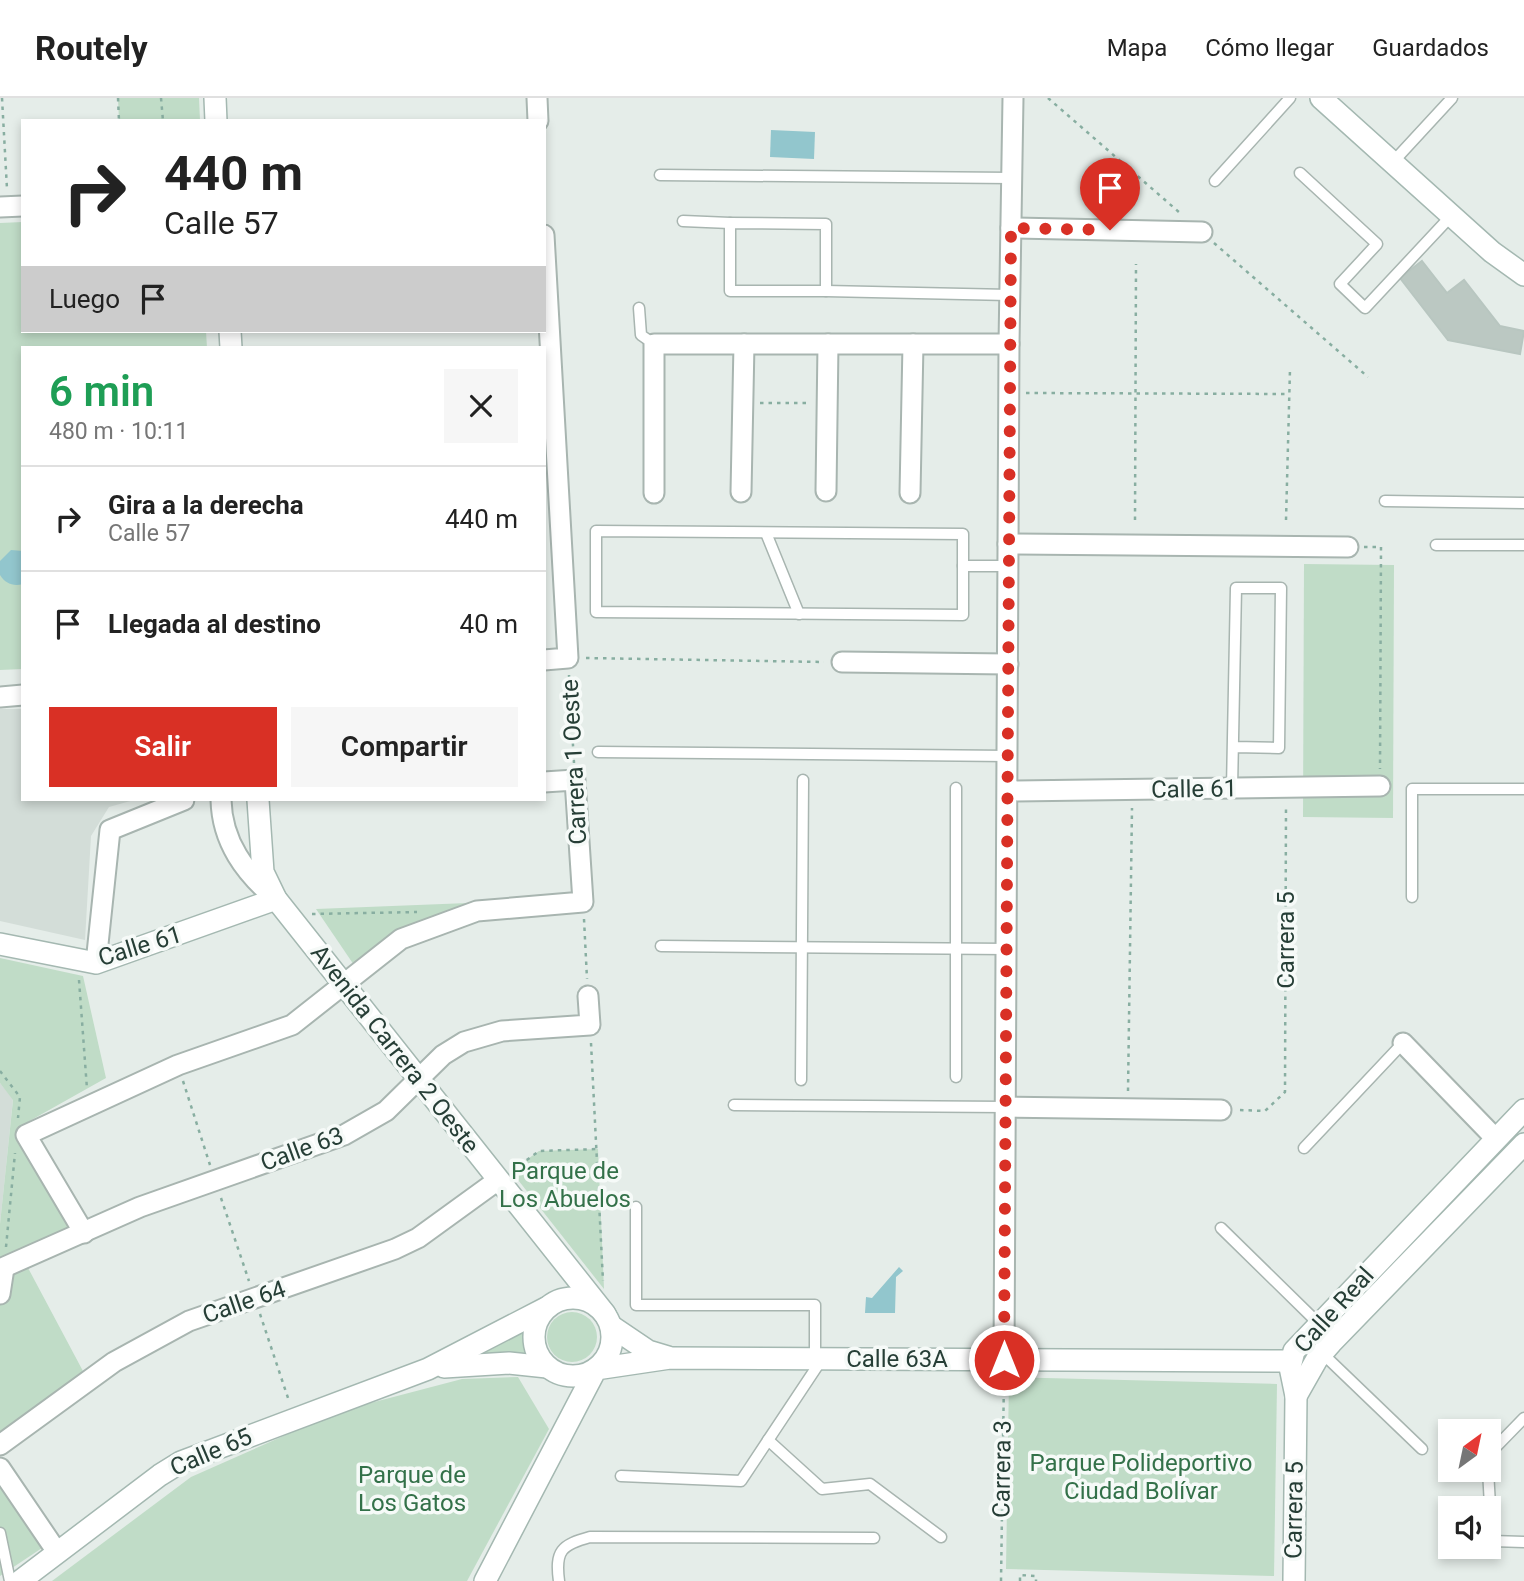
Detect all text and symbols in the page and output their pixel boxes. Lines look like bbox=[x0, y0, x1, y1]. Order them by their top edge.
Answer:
text: Routely bbox=[35, 29, 148, 68]
text: Mapa bbox=[1107, 34, 1167, 62]
text: Cómo llegar bbox=[1205, 34, 1334, 62]
text: Guardados bbox=[1372, 34, 1489, 62]
text: 440 m bbox=[164, 145, 303, 202]
icon: right bbox=[49, 147, 140, 238]
pin bbox=[1080, 158, 1140, 230]
icon: arrive bbox=[1091, 169, 1129, 207]
text: Calle 57 bbox=[164, 204, 279, 242]
icon: arrive bbox=[134, 280, 172, 318]
text: Luego bbox=[49, 284, 120, 314]
text: 6 min bbox=[49, 367, 154, 416]
button: close bbox=[444, 369, 518, 443]
text: 480 m · 10:11 bbox=[49, 418, 188, 445]
text: Gira a la derecha bbox=[108, 490, 304, 520]
icon: right bbox=[49, 500, 87, 538]
text: 440 m bbox=[445, 504, 518, 534]
text: Calle 57 bbox=[108, 520, 190, 547]
icon: arrive bbox=[49, 605, 87, 643]
text: Llegada al destino bbox=[108, 609, 321, 639]
text: 40 m bbox=[460, 609, 518, 639]
street label: Carrera 1 Oeste bbox=[556, 678, 592, 846]
button: Salir bbox=[49, 707, 277, 787]
button: Compartir bbox=[291, 707, 518, 787]
street label: Calle 61 bbox=[1151, 774, 1237, 804]
street label: Carrera 5 bbox=[1272, 891, 1300, 989]
street label: Calle 61 bbox=[95, 920, 185, 972]
street label: Avenida Carrera 2 Oeste bbox=[305, 939, 485, 1159]
street label: Calle 63 bbox=[257, 1121, 347, 1177]
park label: Parque de Los Abuelos bbox=[499, 1157, 631, 1213]
street label: Calle Real bbox=[1288, 1261, 1380, 1359]
street label: Calle 64 bbox=[199, 1275, 289, 1329]
position arrow bbox=[967, 1323, 1041, 1397]
street label: Calle 63A bbox=[846, 1345, 948, 1373]
north arrow bbox=[1438, 1419, 1502, 1482]
map controls bbox=[1438, 1419, 1501, 1559]
street label: Carrera 3 bbox=[987, 1420, 1017, 1518]
street label: Calle 65 bbox=[166, 1422, 256, 1482]
park label: Parque Polideportivo Ciudad Bolívar bbox=[1030, 1449, 1252, 1505]
park label: Parque de Los Gatos bbox=[358, 1461, 466, 1517]
street label: Carrera 5 bbox=[1279, 1461, 1309, 1559]
button: sound bbox=[1438, 1496, 1501, 1559]

